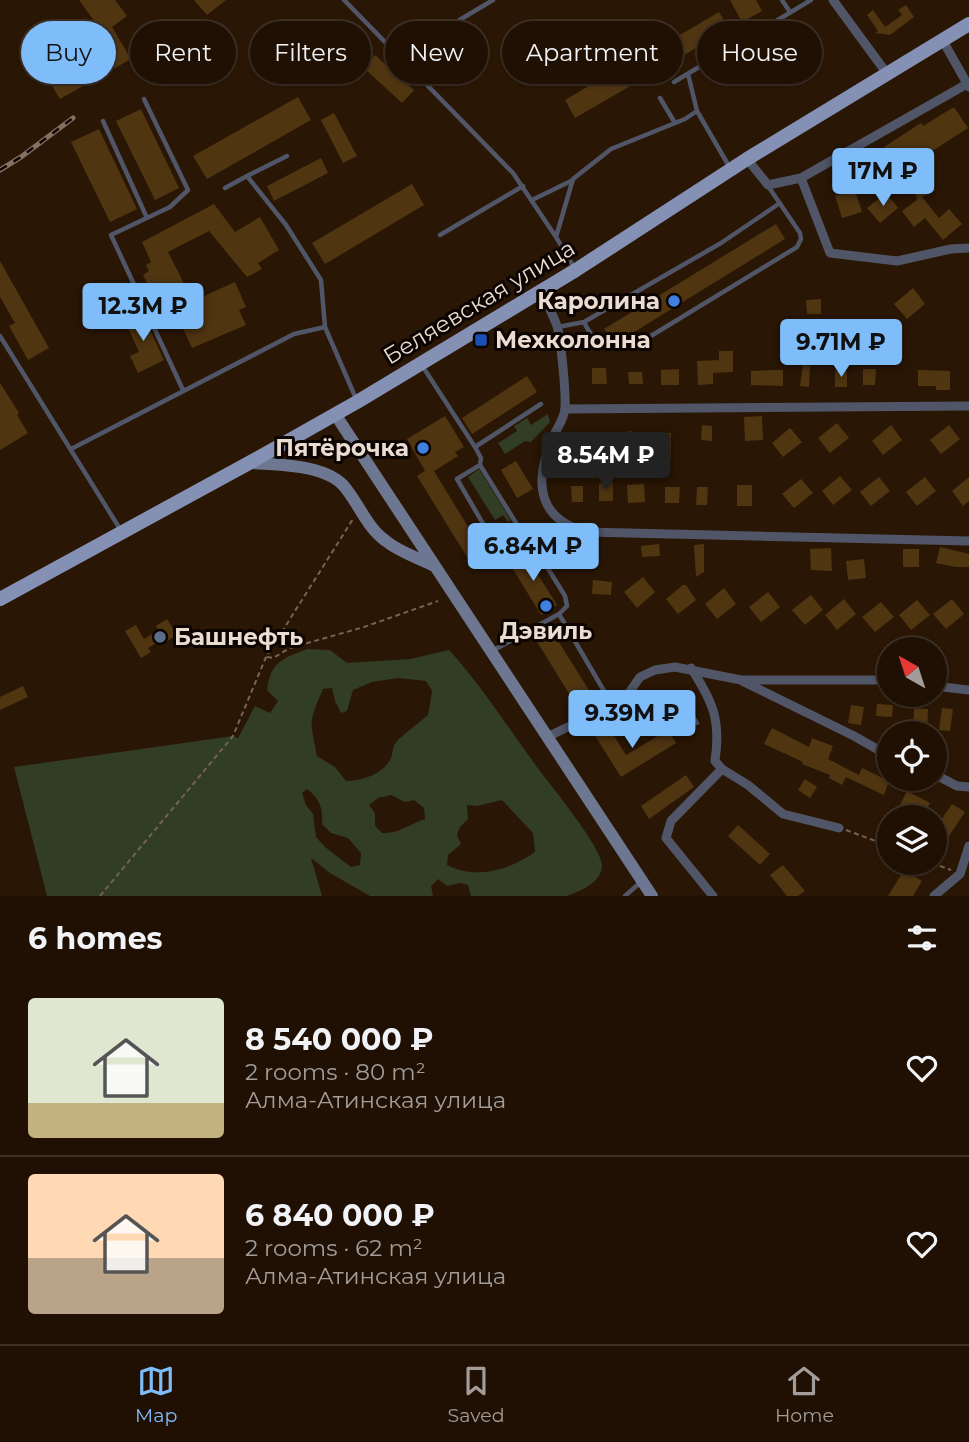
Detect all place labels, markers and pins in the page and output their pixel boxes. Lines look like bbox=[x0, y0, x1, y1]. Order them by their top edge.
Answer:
pin: 17M ₽ bbox=[834, 148, 932, 208]
pin: 12.3M ₽ bbox=[78, 284, 208, 343]
place label: Каролина bbox=[537, 287, 660, 315]
marker: Каролина bbox=[666, 293, 682, 309]
pin: 9.71M ₽ bbox=[776, 320, 906, 379]
place label: Мехколонна bbox=[495, 326, 651, 354]
marker: Мехколонна bbox=[473, 332, 489, 348]
pin: 8.54M ₽ bbox=[541, 433, 671, 492]
place label: Пятёрочка bbox=[275, 434, 409, 462]
marker: Пятёрочка bbox=[415, 440, 431, 456]
pin: 6.84M ₽ bbox=[468, 524, 598, 583]
marker: Дэвиль bbox=[538, 598, 554, 614]
place label: Дэвиль bbox=[500, 617, 592, 645]
place label: Башнефть bbox=[174, 623, 303, 651]
marker: Башнефть bbox=[152, 629, 168, 645]
pin: 9.39M ₽ bbox=[567, 690, 697, 750]

